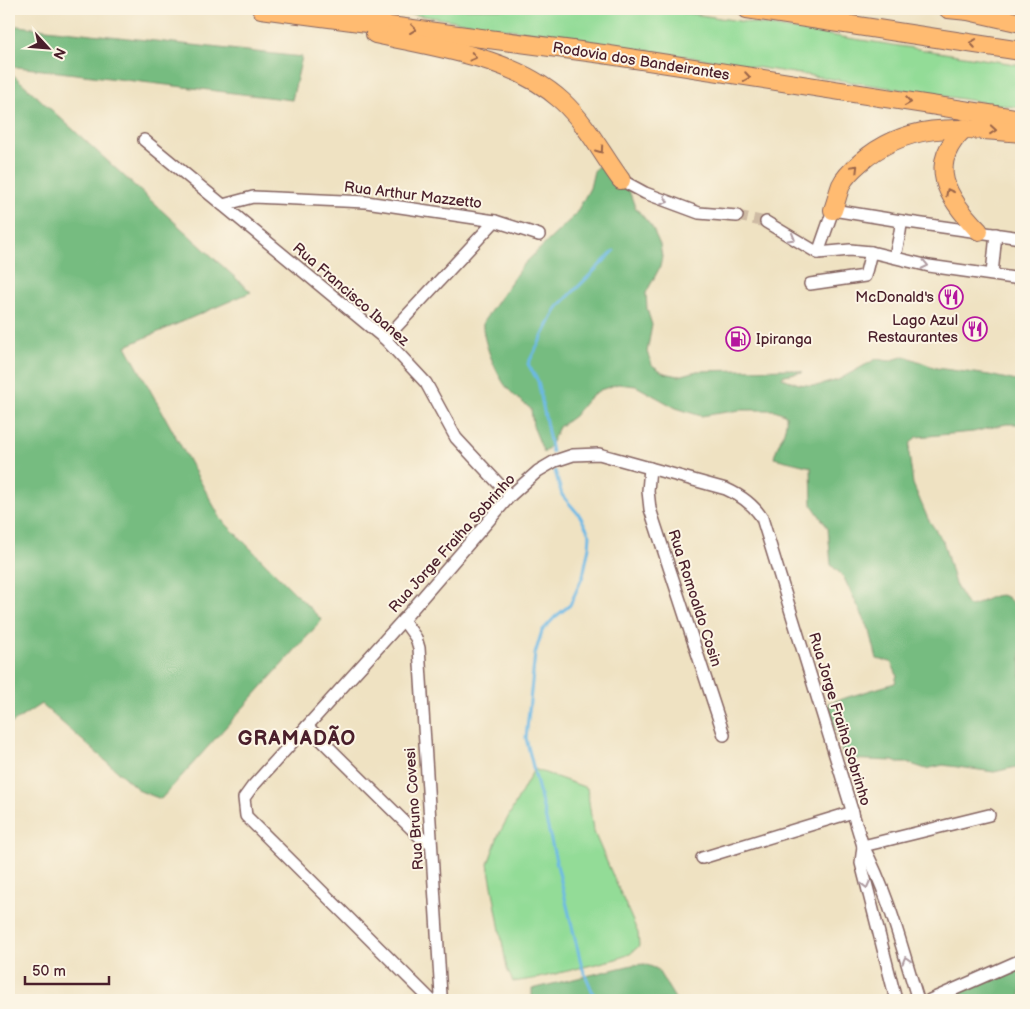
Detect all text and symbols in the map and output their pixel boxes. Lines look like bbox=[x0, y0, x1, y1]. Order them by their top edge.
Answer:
north arrow bbox=[22, 22, 72, 72]
one-way arrow bbox=[409, 23, 417, 34]
street label: Rodovia dos Bandeirantes bbox=[551, 38, 731, 85]
one-way arrow bbox=[969, 38, 977, 49]
text: N bbox=[49, 45, 69, 62]
one-way arrow bbox=[469, 51, 478, 62]
one-way arrow bbox=[743, 71, 752, 81]
one-way arrow bbox=[903, 97, 912, 107]
one-way arrow bbox=[989, 125, 997, 136]
one-way arrow bbox=[594, 144, 603, 154]
one-way arrow bbox=[850, 165, 859, 174]
street label: Rua Arthur Mazzetto bbox=[343, 178, 483, 213]
one-way arrow bbox=[945, 189, 955, 198]
one-way arrow bbox=[660, 194, 669, 205]
one-way arrow bbox=[786, 231, 795, 241]
street label: Rua Francisco Ibanez bbox=[289, 239, 413, 351]
one-way arrow bbox=[921, 259, 930, 270]
restaurant icon: McDonald's bbox=[938, 284, 964, 310]
place label: McDonald's bbox=[855, 288, 935, 307]
place label: Lago Azul Restaurantes bbox=[867, 311, 959, 347]
restaurant icon: Lago Azul Restaurantes bbox=[962, 316, 988, 342]
fuel station icon: Ipiranga bbox=[725, 326, 751, 352]
place label: Ipiranga bbox=[756, 330, 812, 349]
street label: Rua Jorge Fraiha Sobrinho bbox=[385, 470, 520, 617]
street label: Rua Romoaldo Cosin bbox=[663, 527, 726, 669]
street label: Rua Jorge Fraiha Sobrinho bbox=[804, 630, 875, 808]
district label: GRAMADÃO bbox=[238, 725, 356, 751]
street label: Rua Bruno Covesi bbox=[401, 747, 428, 871]
one-way arrow bbox=[861, 880, 871, 888]
scale bar bbox=[25, 954, 109, 986]
one-way arrow bbox=[901, 956, 911, 964]
text: 50 m bbox=[32, 962, 66, 981]

